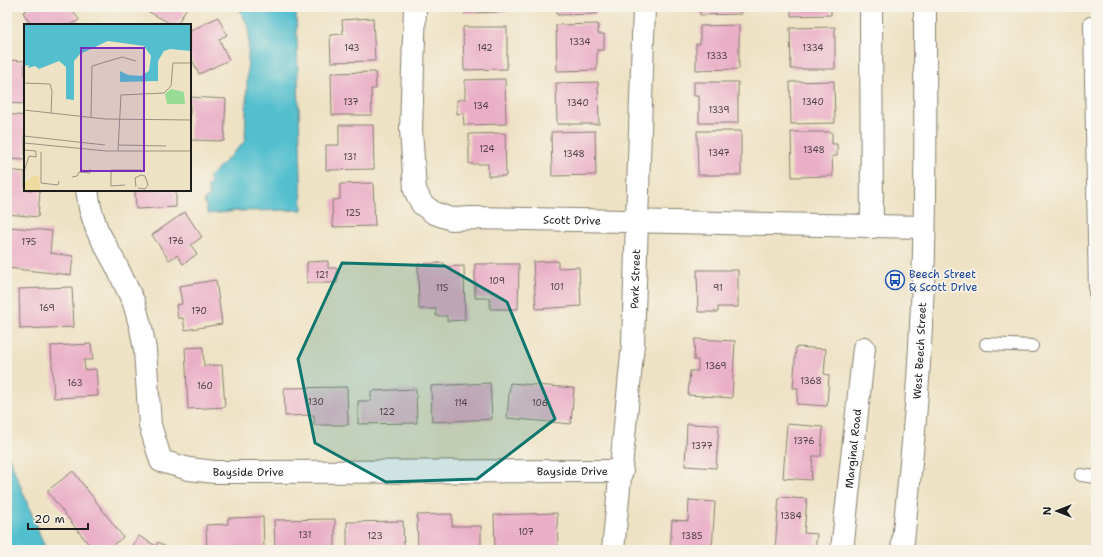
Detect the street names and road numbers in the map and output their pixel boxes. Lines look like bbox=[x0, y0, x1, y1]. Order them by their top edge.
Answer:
street label: Scott Drive bbox=[543, 212, 601, 229]
street label: Park Street bbox=[627, 249, 644, 309]
street label: West Beech Street bbox=[910, 302, 930, 400]
street label: Marginal Road bbox=[842, 408, 865, 489]
street label: Bayside Drive bbox=[537, 464, 608, 479]
street label: Bayside Drive bbox=[213, 465, 284, 480]

